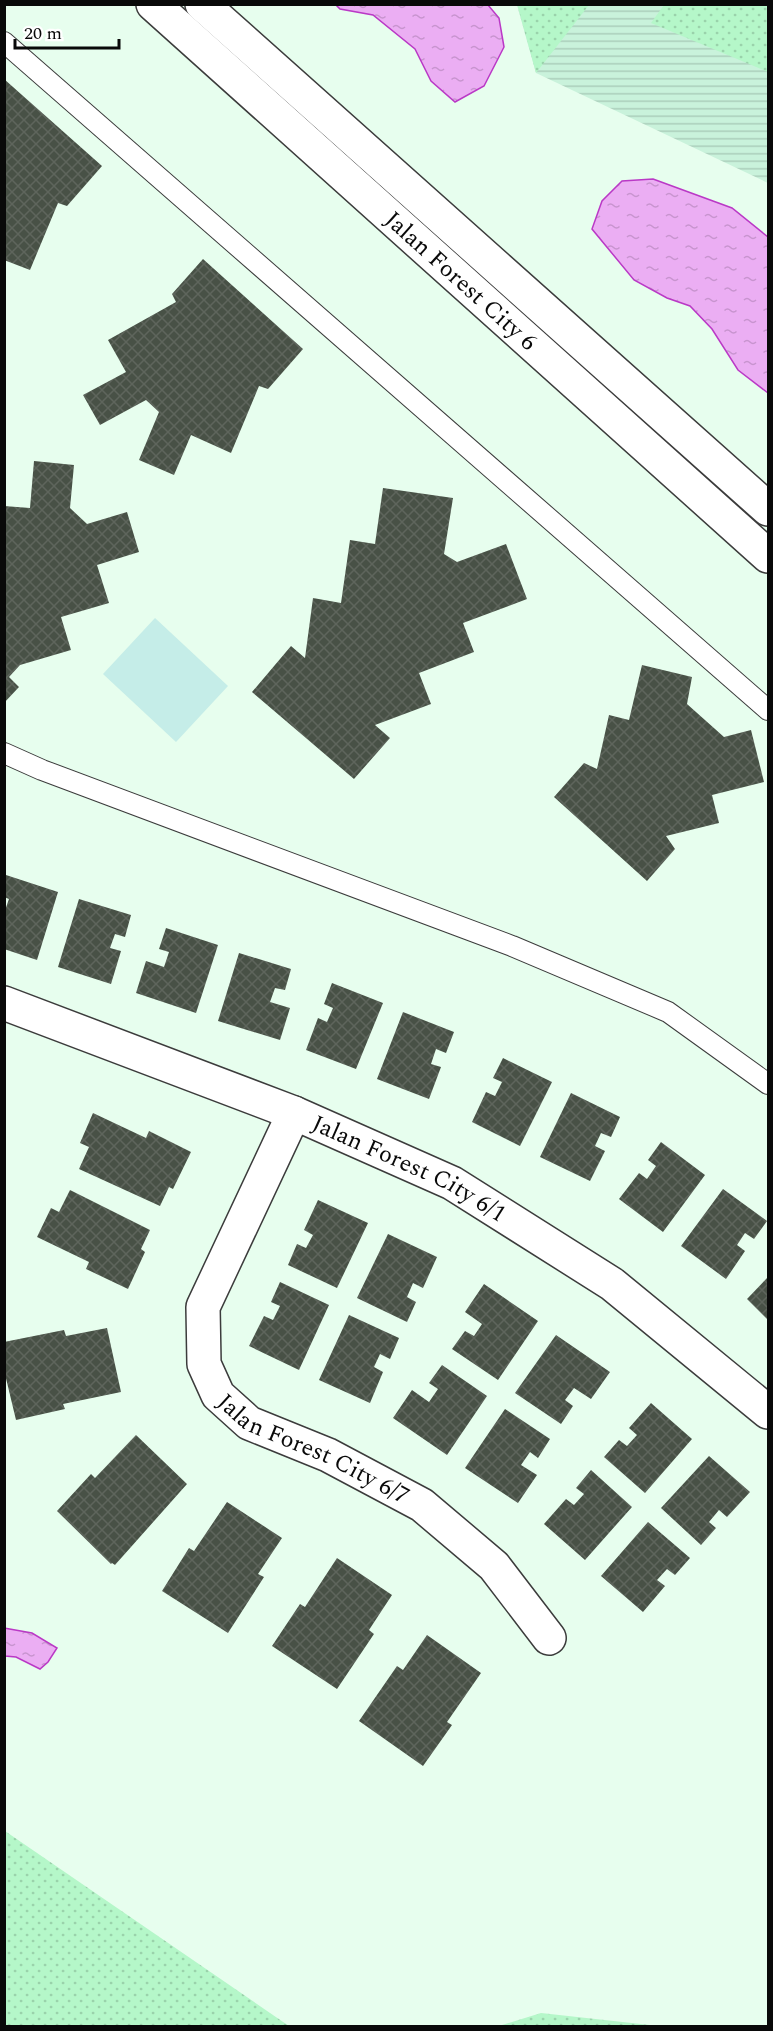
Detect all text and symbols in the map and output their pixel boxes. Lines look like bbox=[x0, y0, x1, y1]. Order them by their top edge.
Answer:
scale bar bbox=[15, 12, 118, 50]
text: 20 m bbox=[24, 20, 62, 47]
street label: Jalan Forest City 6 bbox=[376, 203, 545, 360]
street label: Jalan Forest City 6/1 bbox=[306, 1106, 513, 1232]
street label: Jalan Forest City 6/7 bbox=[208, 1385, 416, 1514]

